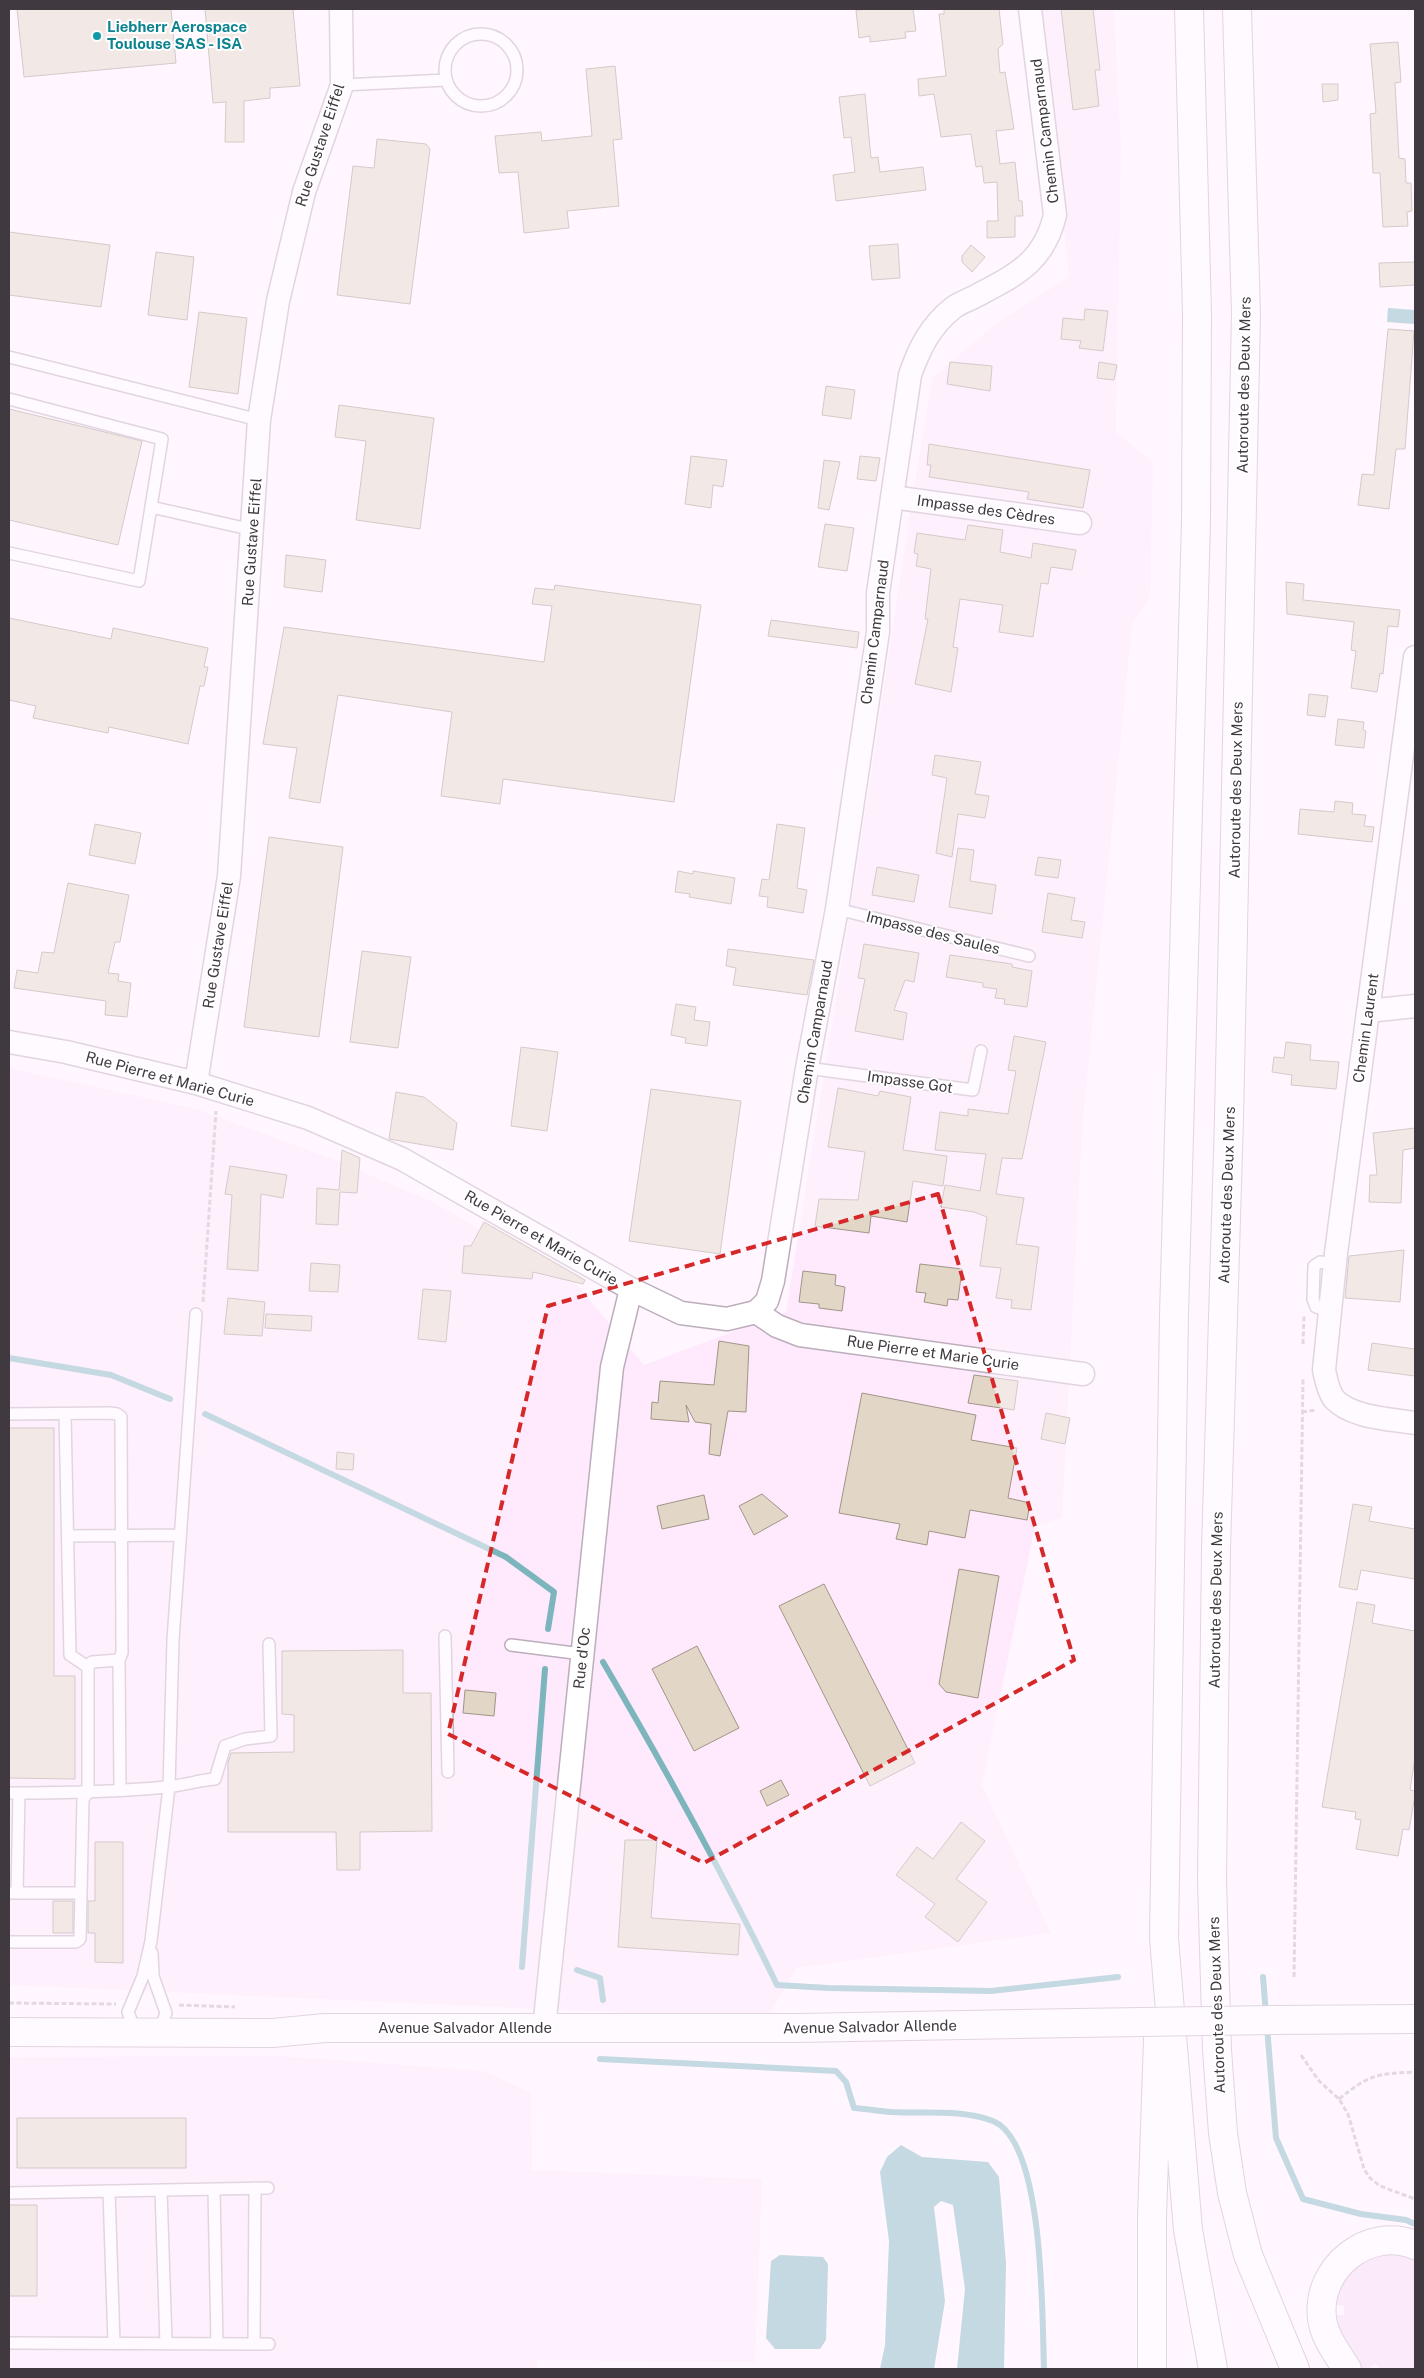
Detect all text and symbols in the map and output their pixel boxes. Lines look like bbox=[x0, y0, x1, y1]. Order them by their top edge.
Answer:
place label: Liebherr Aerospace Toulouse SAS - ISA bbox=[107, 18, 247, 52]
marker: Liebherr Aerospace Toulouse SAS - ISA bbox=[91, 30, 103, 42]
street label: Chemin Camparnaud bbox=[1027, 58, 1062, 204]
street label: Rue Gustave Eiffel bbox=[292, 81, 347, 209]
street label: Autoroute des Deux Mers bbox=[1233, 296, 1254, 474]
street label: Rue Gustave Eiffel bbox=[239, 477, 264, 607]
street label: Impasse des Cèdres bbox=[916, 491, 1056, 528]
street label: Chemin Camparnaud bbox=[857, 559, 892, 705]
street label: Autoroute des Deux Mers bbox=[1225, 701, 1246, 879]
street label: Rue Gustave Eiffel bbox=[199, 880, 236, 1010]
street label: Impasse des Saules bbox=[865, 908, 1002, 957]
street label: Chemin Camparnaud bbox=[793, 959, 836, 1105]
street label: Chemin Laurent bbox=[1349, 972, 1382, 1084]
street label: Rue Pierre et Marie Curie bbox=[84, 1048, 256, 1109]
street label: Impasse Got bbox=[866, 1067, 954, 1096]
street label: Autoroute des Deux Mers bbox=[1215, 1106, 1238, 1284]
street label: Rue Pierre et Marie Curie bbox=[462, 1187, 621, 1288]
street label: Rue Pierre et Marie Curie bbox=[846, 1332, 1020, 1373]
street label: Autoroute des Deux Mers bbox=[1205, 1511, 1226, 1689]
street label: Rue d'Oc bbox=[570, 1626, 593, 1690]
street label: Autoroute des Deux Mers bbox=[1205, 1916, 1228, 2094]
street label: Avenue Salvador Allende bbox=[783, 2016, 957, 2037]
street label: Avenue Salvador Allende bbox=[378, 2019, 552, 2036]

